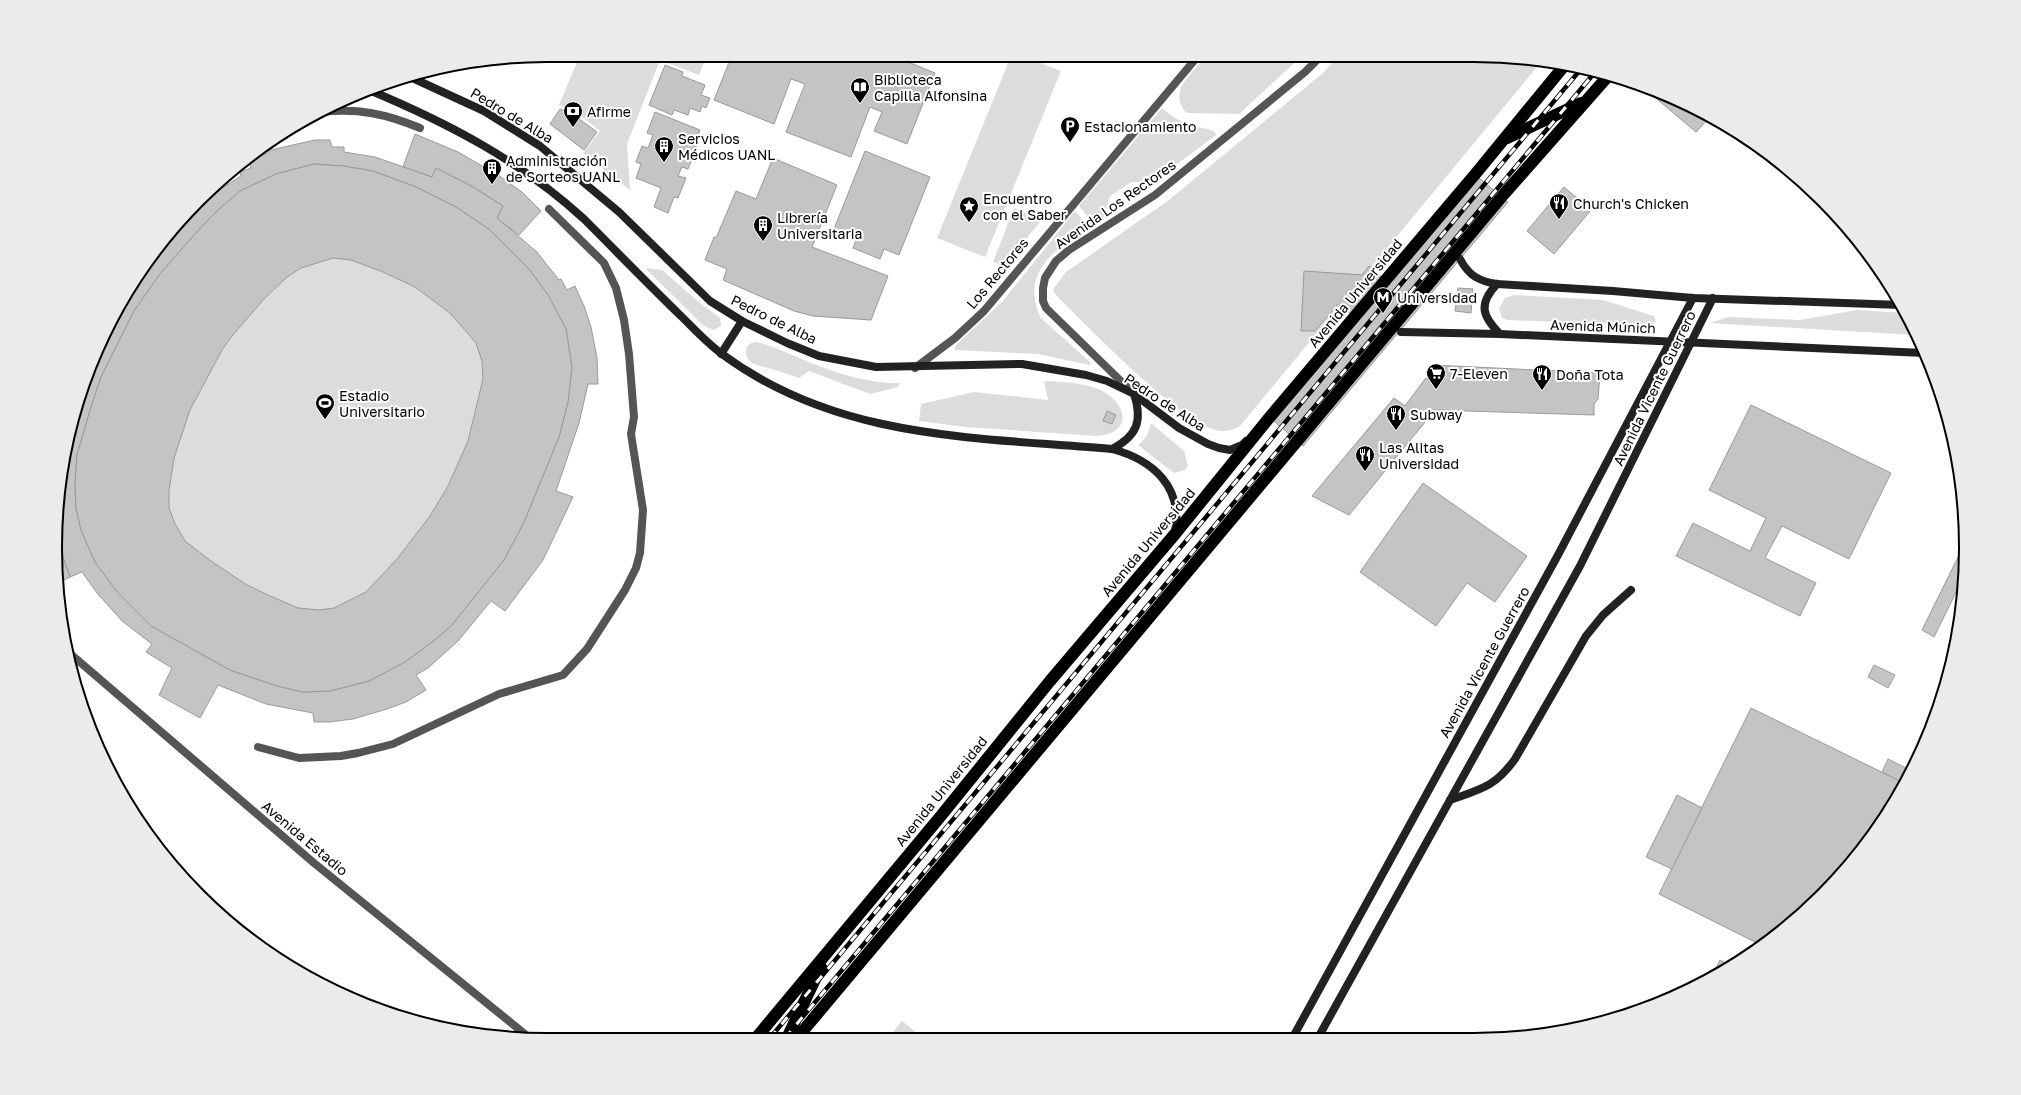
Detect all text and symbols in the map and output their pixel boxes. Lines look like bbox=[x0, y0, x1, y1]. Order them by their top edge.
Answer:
place label: Biblioteca Capilla Alfonsina bbox=[874, 71, 987, 104]
library icon: Biblioteca Capilla Alfonsina bbox=[849, 76, 871, 104]
street label: Pedro de Alba bbox=[468, 84, 556, 146]
bank icon: Afirme bbox=[562, 100, 584, 128]
place label: Afirme bbox=[587, 103, 631, 120]
parking icon: Estacionamiento bbox=[1059, 115, 1081, 143]
place label: Estacionamiento bbox=[1084, 118, 1197, 135]
place label: Servicios Médicos UANL bbox=[678, 130, 775, 163]
building icon: Servicios Médicos UANL bbox=[653, 135, 675, 163]
place label: Administración de Sorteos UANL bbox=[506, 152, 620, 185]
street label: Avenida Los Rectores bbox=[1051, 156, 1179, 252]
building icon: Administración de Sorteos UANL bbox=[481, 157, 503, 185]
place label: Encuentro con el Saber bbox=[983, 190, 1067, 223]
restaurant icon: Church's Chicken bbox=[1548, 192, 1570, 220]
place icon: Encuentro con el Saber bbox=[958, 195, 980, 223]
place label: Church's Chicken bbox=[1573, 195, 1689, 212]
place label: Librería Universitaria bbox=[777, 209, 863, 242]
building icon: Librería Universitaria bbox=[752, 214, 774, 242]
street label: Los Rectores bbox=[962, 234, 1032, 312]
street label: Avenida Universidad bbox=[1305, 235, 1405, 351]
metro station icon: Universidad bbox=[1372, 286, 1394, 314]
place label: Universidad bbox=[1397, 289, 1477, 306]
street label: Pedro de Alba bbox=[728, 291, 820, 347]
street label: Avenida Vicente Guerrero bbox=[1609, 308, 1699, 468]
street label: Avenida Múnich bbox=[1550, 316, 1656, 336]
supermarket icon: 7-Eleven bbox=[1425, 362, 1447, 390]
restaurant icon: Doña Tota bbox=[1531, 363, 1553, 391]
place label: 7-Eleven bbox=[1450, 365, 1508, 382]
place label: Doña Tota bbox=[1556, 366, 1624, 383]
street label: Pedro de Alba bbox=[1121, 369, 1209, 435]
place label: Estadio Universitario bbox=[339, 387, 425, 420]
sports icon: Estadio Universitario bbox=[314, 392, 336, 420]
restaurant icon: Subway bbox=[1385, 403, 1407, 431]
place label: Subway bbox=[1410, 406, 1463, 423]
place label: Las Alitas Universidad bbox=[1379, 439, 1459, 472]
restaurant icon: Las Alitas Universidad bbox=[1354, 444, 1376, 472]
street label: Avenida Universidad bbox=[1098, 484, 1198, 600]
street label: Avenida Vicente Guerrero bbox=[1435, 583, 1533, 741]
street label: Avenida Universidad bbox=[891, 733, 991, 849]
street label: Avenida Estadio bbox=[259, 797, 351, 879]

